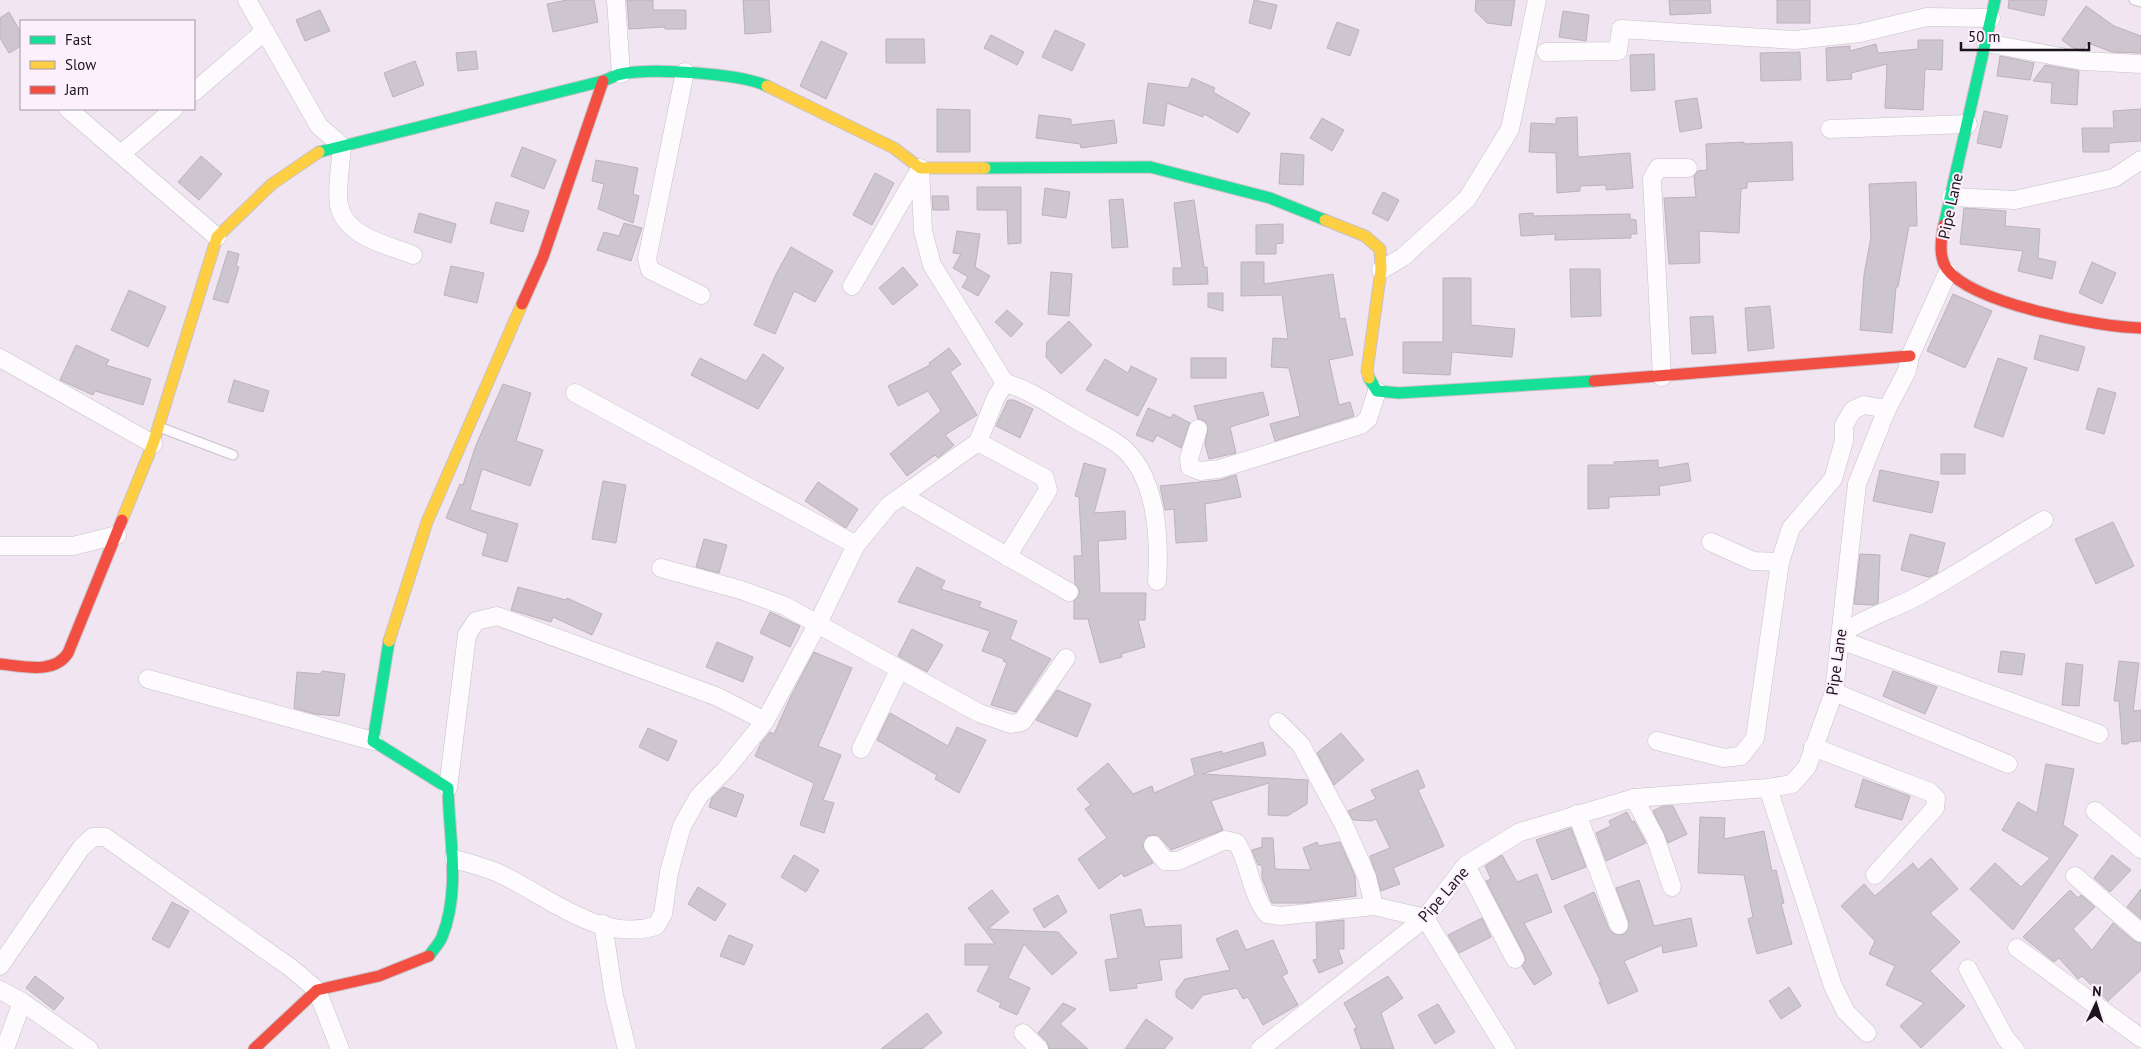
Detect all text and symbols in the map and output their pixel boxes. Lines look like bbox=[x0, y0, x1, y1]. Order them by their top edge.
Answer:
legend bbox=[20, 20, 195, 110]
scale bar bbox=[1961, 20, 2088, 52]
text: 50 m bbox=[1968, 27, 2001, 46]
text: Fast bbox=[65, 30, 92, 49]
text: Slow bbox=[65, 55, 96, 74]
text: Jam bbox=[64, 80, 89, 99]
street label: Pipe Lane bbox=[1933, 171, 1967, 241]
street label: Pipe Lane bbox=[1821, 627, 1851, 697]
street label: Pipe Lane bbox=[1413, 862, 1473, 926]
north arrow bbox=[2071, 979, 2121, 1029]
text: N bbox=[2092, 982, 2102, 1000]

